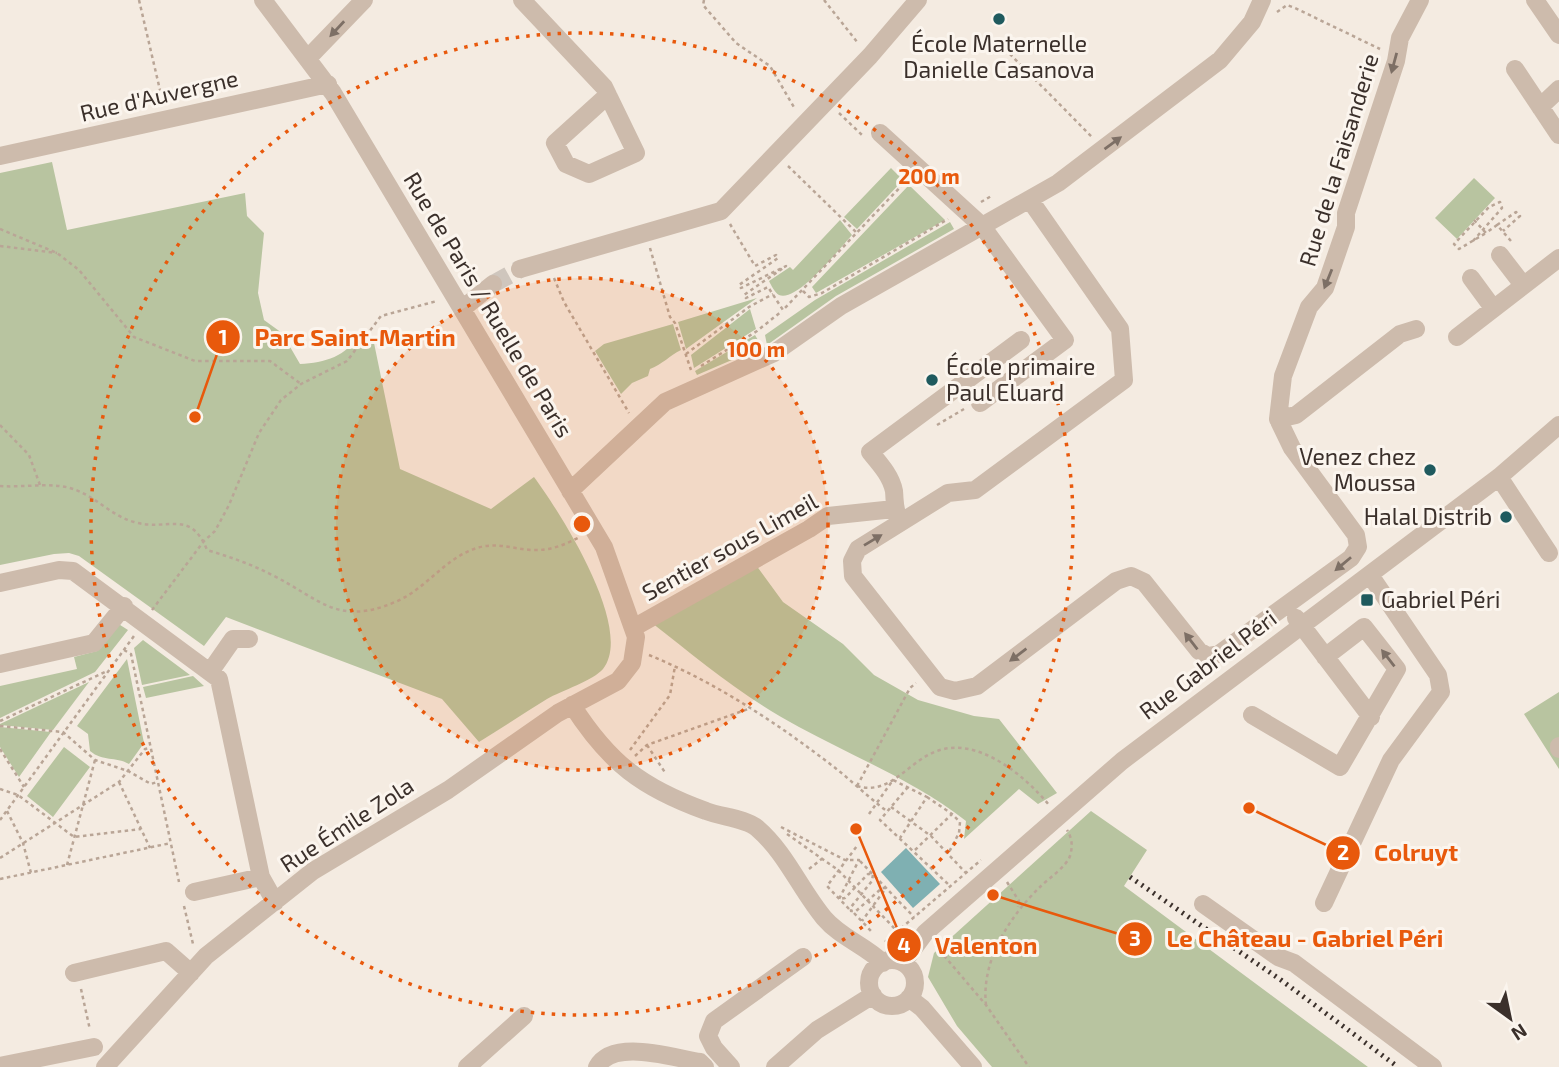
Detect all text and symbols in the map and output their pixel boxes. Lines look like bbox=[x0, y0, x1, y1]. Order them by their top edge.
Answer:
marker: École Maternelle Danielle Casanova bbox=[991, 11, 1007, 27]
one-way arrow bbox=[329, 20, 345, 38]
place label: École Maternelle Danielle Casanova bbox=[903, 29, 1095, 83]
street label: Rue de la Faisanderie bbox=[1292, 50, 1384, 269]
one-way arrow bbox=[1388, 52, 1399, 74]
street label: Rue d'Auvergne bbox=[77, 63, 241, 127]
one-way arrow bbox=[1104, 136, 1122, 150]
text: 200 m bbox=[898, 163, 960, 188]
street label: Rue de Paris / Ruelle de Paris bbox=[398, 167, 579, 442]
one-way arrow bbox=[1322, 269, 1333, 290]
callout: Parc Saint-Martin bbox=[205, 315, 469, 360]
text: Parc Saint-Martin bbox=[254, 322, 456, 351]
text: 1 bbox=[218, 324, 228, 349]
text: 100 m bbox=[727, 336, 785, 361]
place label: École primaire Paul Eluard bbox=[946, 352, 1095, 406]
marker: École primaire Paul Eluard bbox=[924, 372, 940, 388]
place label: Venez chez Moussa bbox=[1299, 442, 1416, 496]
marker: Venez chez Moussa bbox=[1422, 462, 1438, 478]
street label: Sentier sous Limeil bbox=[637, 486, 822, 606]
place label: Halal Distrib bbox=[1364, 502, 1492, 530]
marker: Halal Distrib bbox=[1498, 509, 1514, 525]
centre of rings bbox=[570, 512, 594, 536]
one-way arrow bbox=[863, 534, 883, 547]
one-way arrow bbox=[1335, 556, 1353, 571]
place label: Gabriel Péri bbox=[1381, 585, 1501, 613]
marker: Gabriel Péri bbox=[1359, 592, 1375, 608]
street label: Rue Gabriel Péri bbox=[1133, 604, 1281, 725]
one-way arrow bbox=[1183, 632, 1198, 650]
one-way arrow bbox=[1010, 647, 1028, 662]
one-way arrow bbox=[1382, 649, 1396, 667]
street label: Rue Émile Zola bbox=[275, 771, 418, 878]
callout: Colruyt bbox=[1325, 830, 1472, 875]
text: Colruyt bbox=[1374, 837, 1458, 866]
text: 2 bbox=[1337, 839, 1349, 864]
callout: Le Château - Gabriel Péri bbox=[1117, 916, 1458, 961]
callout: Valenton bbox=[886, 923, 1052, 968]
text: Le Château - Gabriel Péri bbox=[1167, 923, 1443, 952]
text: 3 bbox=[1129, 925, 1141, 950]
text: Valenton bbox=[935, 930, 1037, 959]
text: 4 bbox=[897, 932, 911, 957]
north arrow bbox=[1475, 983, 1545, 1053]
text: N bbox=[1508, 1019, 1532, 1046]

